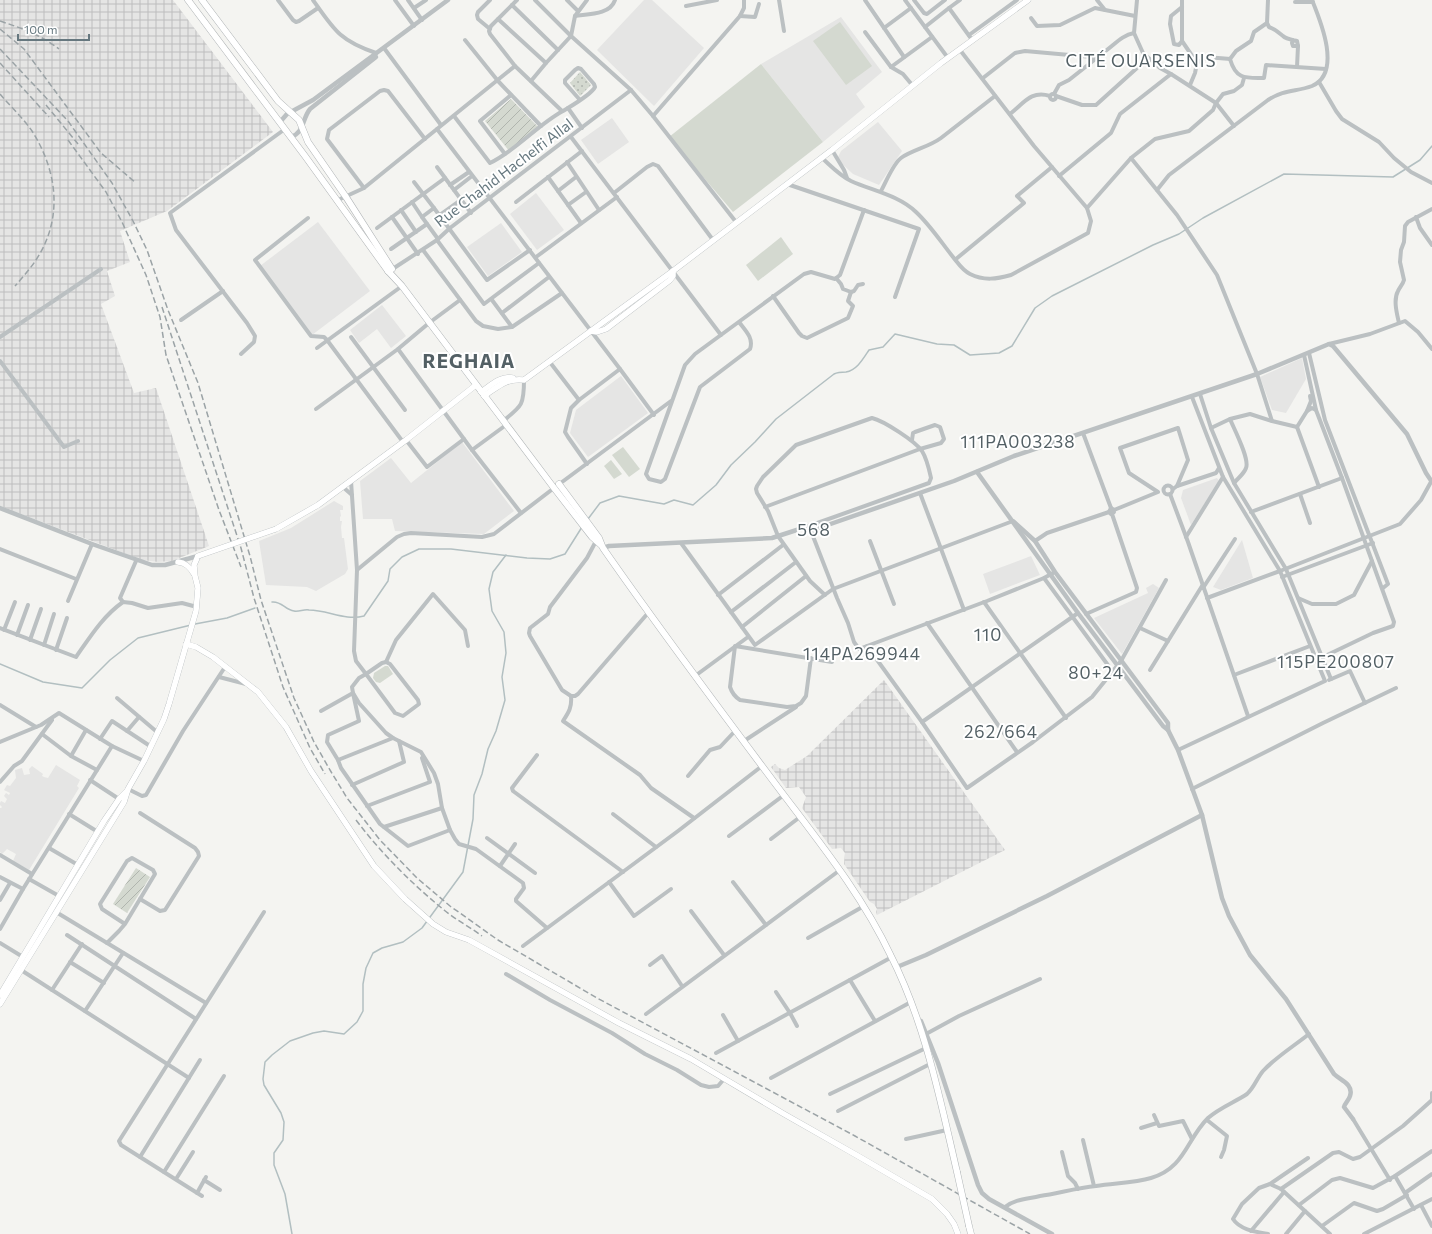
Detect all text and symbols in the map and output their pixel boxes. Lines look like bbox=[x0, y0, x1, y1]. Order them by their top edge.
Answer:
scale bar bbox=[18, 16, 89, 42]
text: 100 m bbox=[24, 22, 58, 36]
district label: CITÉ OUARSENIS bbox=[1065, 50, 1217, 71]
street label: Rue Chahid Hachelfi Allal bbox=[431, 114, 576, 230]
district label: REGHAIA bbox=[423, 349, 515, 372]
district label: 111PA003238 bbox=[960, 431, 1076, 452]
district label: 568 bbox=[797, 519, 831, 540]
district label: 110 bbox=[974, 624, 1002, 645]
district label: 114PA269944 bbox=[803, 643, 921, 664]
district label: 115PE200807 bbox=[1277, 651, 1395, 672]
district label: 80+24 bbox=[1068, 662, 1124, 683]
district label: 262/664 bbox=[964, 721, 1038, 742]

